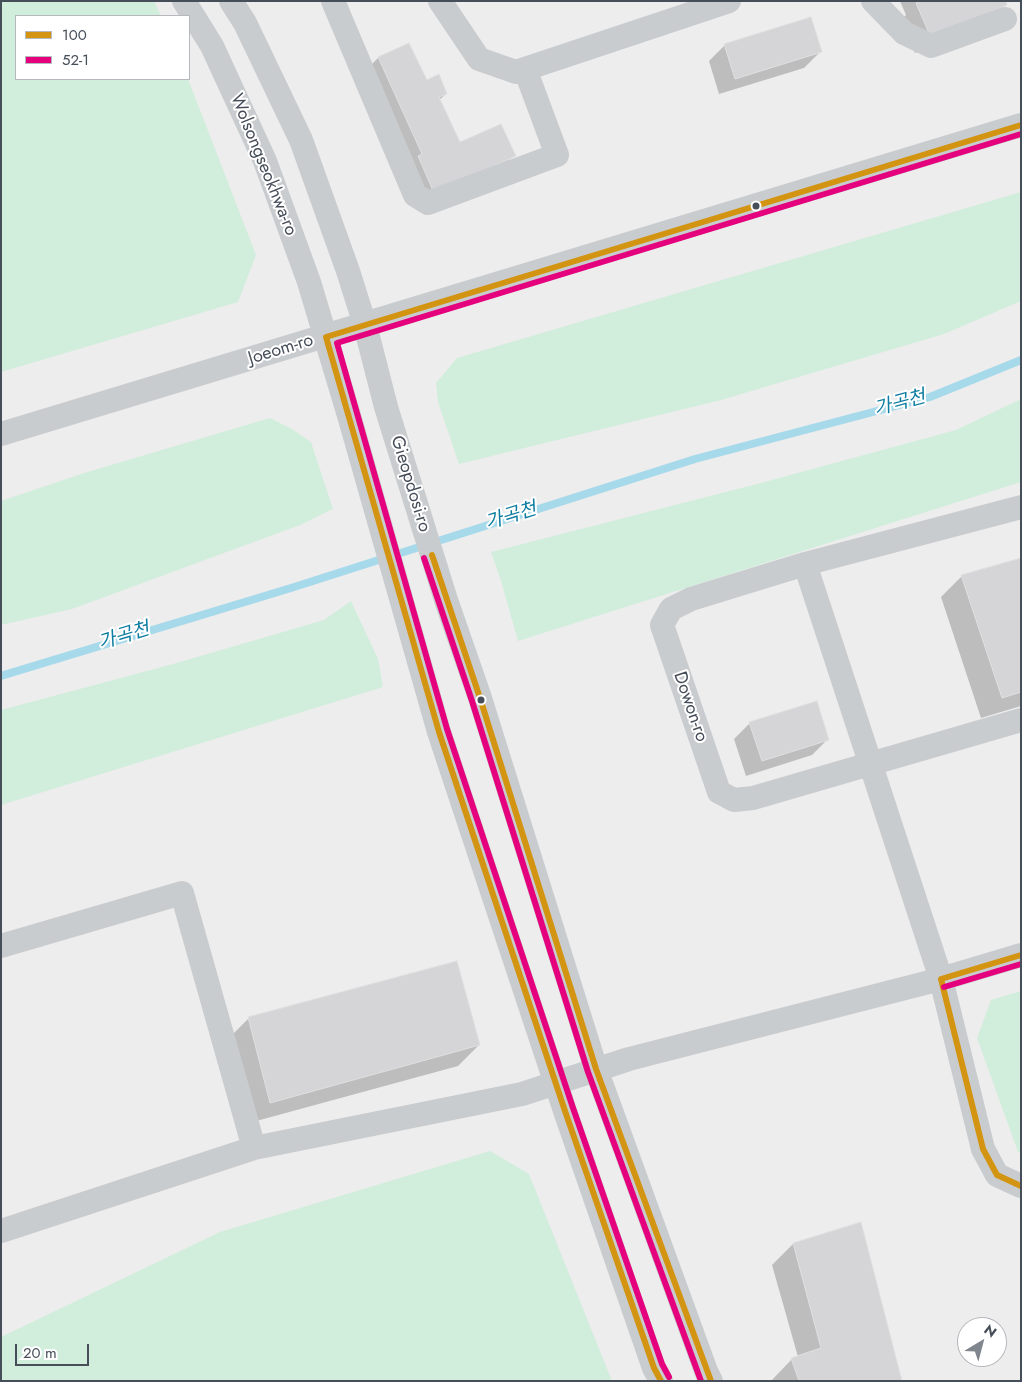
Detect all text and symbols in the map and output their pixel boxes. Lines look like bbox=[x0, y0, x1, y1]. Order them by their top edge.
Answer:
legend bbox=[15, 15, 190, 80]
text: 100 bbox=[62, 24, 87, 46]
text: 52-1 bbox=[62, 49, 89, 71]
street label: Wolsongseokhwa-ro bbox=[225, 91, 301, 239]
unlabelled marker bbox=[751, 201, 761, 211]
street label: Joeom-ro bbox=[246, 330, 316, 370]
water label: 가곡천 bbox=[872, 386, 928, 422]
street label: Gieopdosi-ro bbox=[385, 433, 435, 535]
water label: 가곡천 bbox=[483, 498, 539, 536]
water label: 가곡천 bbox=[96, 618, 152, 656]
street label: Dowon-ro bbox=[668, 669, 712, 745]
unlabelled marker bbox=[476, 695, 486, 705]
north arrow bbox=[957, 1317, 1007, 1367]
text: N bbox=[980, 1319, 1001, 1342]
scale bar bbox=[18, 1334, 91, 1366]
text: 20 m bbox=[23, 1342, 57, 1364]

